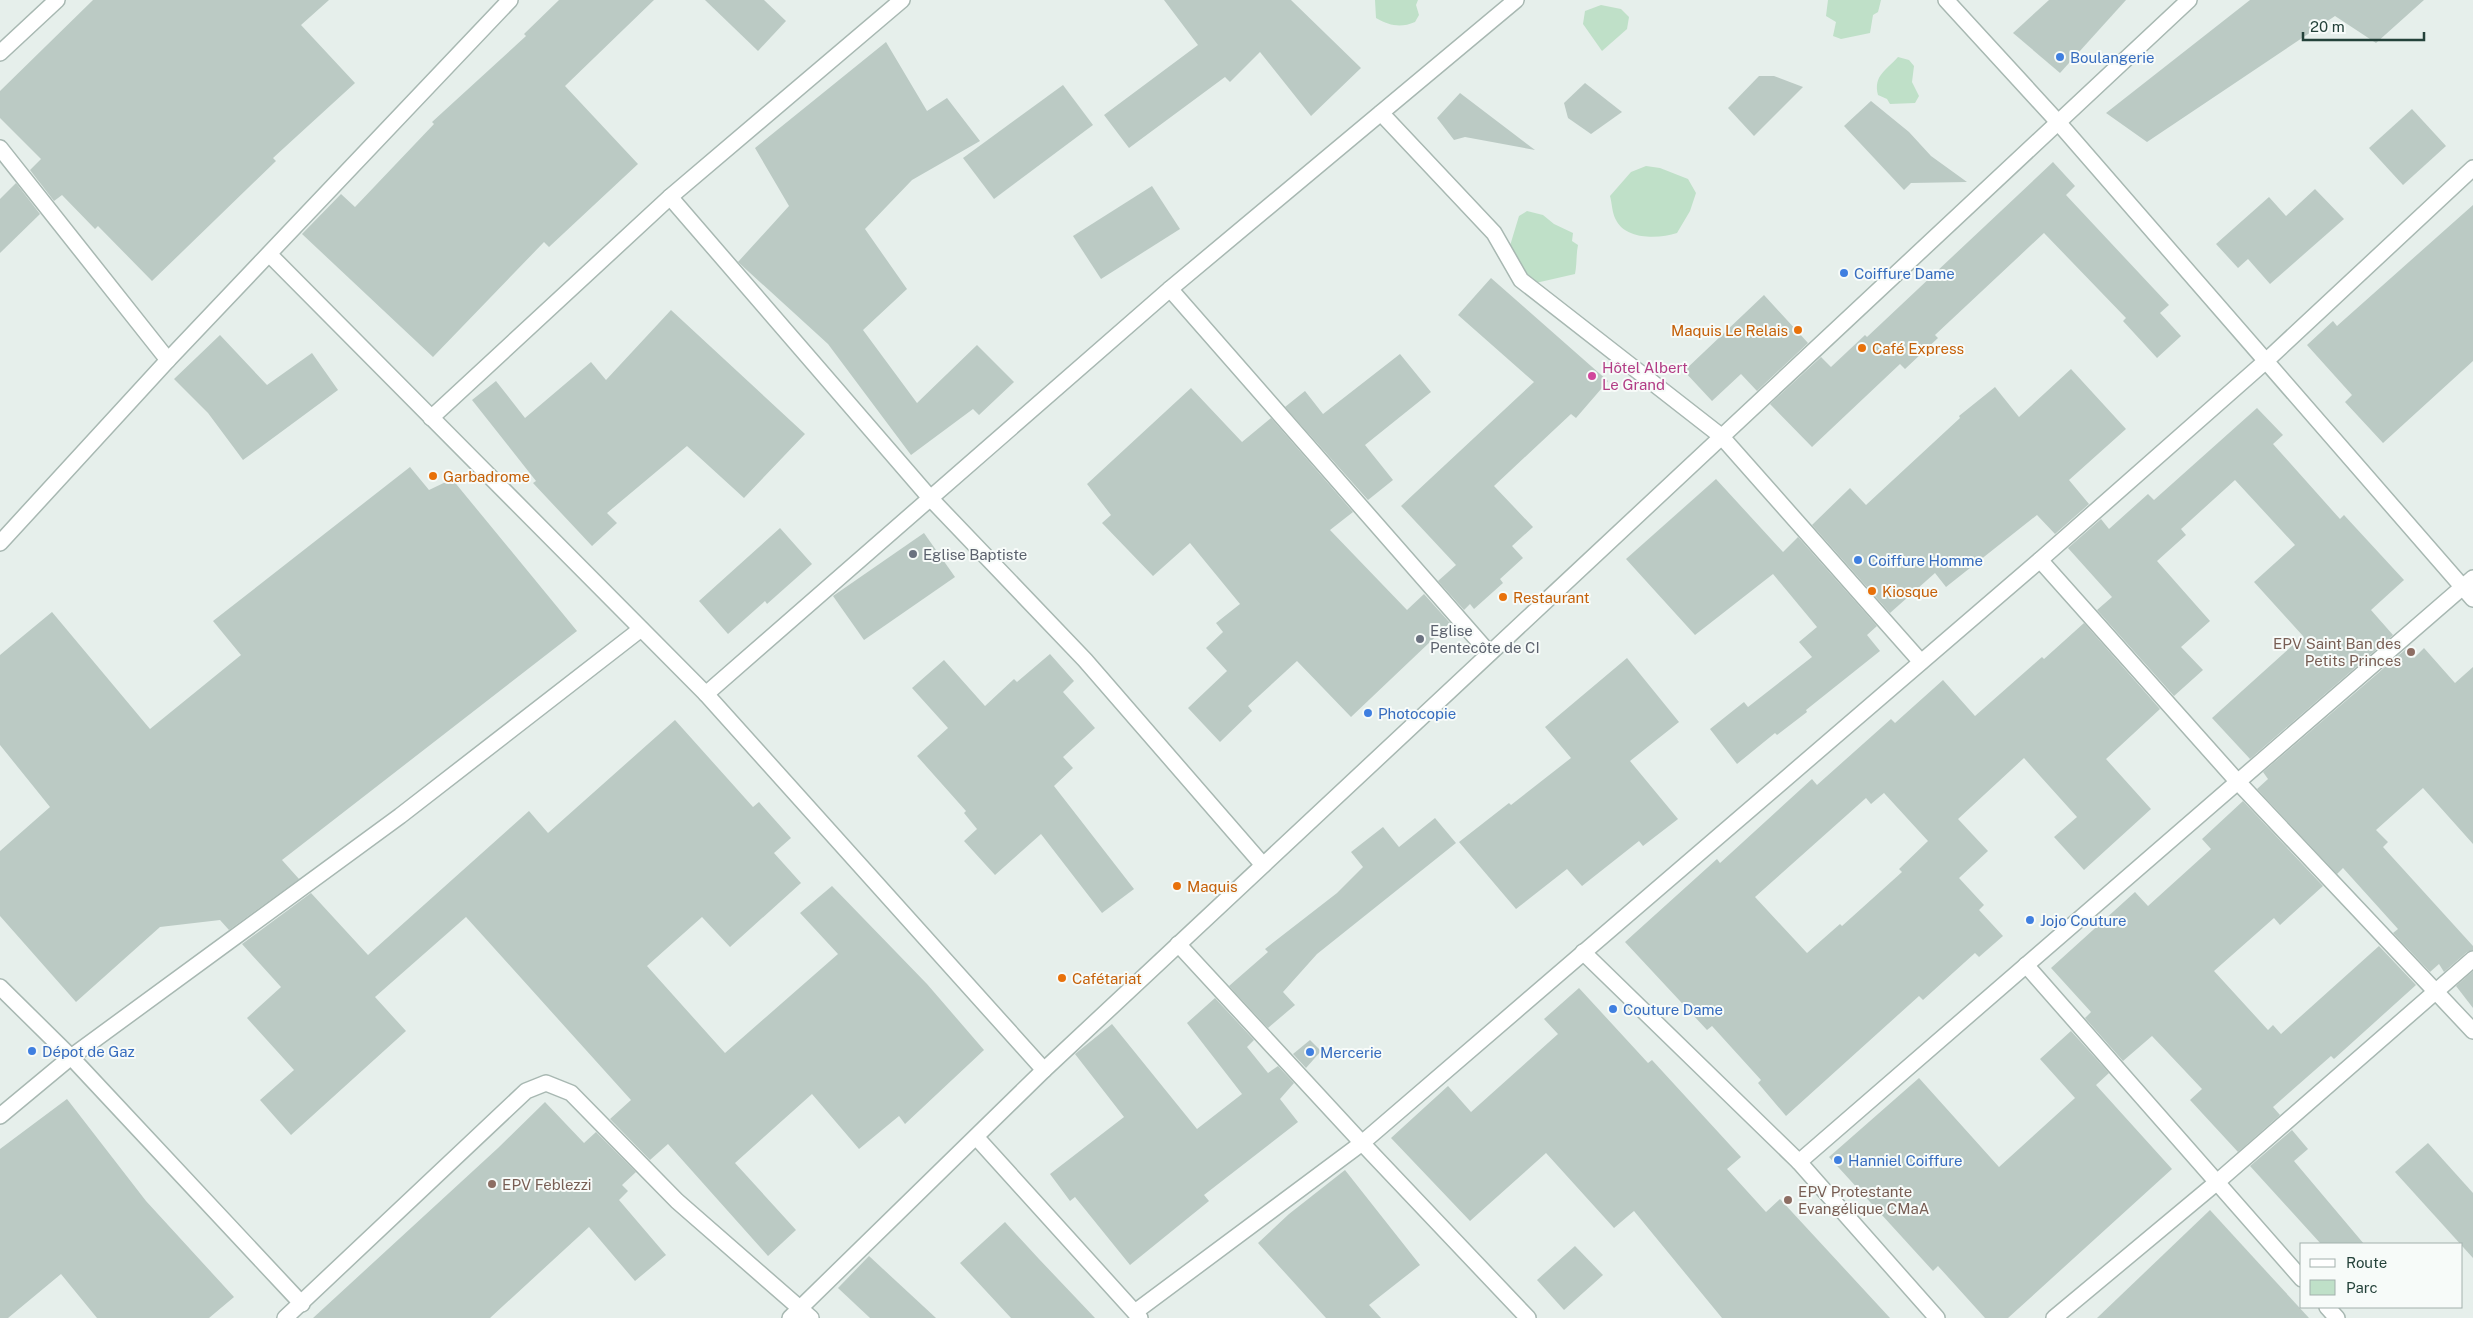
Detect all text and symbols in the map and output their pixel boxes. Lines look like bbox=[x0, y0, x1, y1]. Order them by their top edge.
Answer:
scale bar bbox=[2303, 10, 2424, 42]
text: 20 m bbox=[2310, 18, 2345, 35]
place label: Boulangerie bbox=[2070, 49, 2154, 66]
marker: Boulangerie bbox=[2054, 51, 2066, 63]
place label: Coiffure Dame bbox=[1854, 265, 1955, 282]
marker: Coiffure Dame bbox=[1838, 267, 1850, 279]
place label: Maquis Le Relais bbox=[1671, 322, 1788, 339]
marker: Maquis Le Relais bbox=[1792, 324, 1804, 336]
place label: Café Express bbox=[1872, 340, 1964, 357]
marker: Café Express bbox=[1856, 342, 1868, 354]
place label: Hôtel Albert Le Grand bbox=[1602, 359, 1688, 393]
marker: Hôtel Albert Le Grand bbox=[1586, 370, 1598, 382]
place label: Garbadrome bbox=[443, 468, 530, 485]
marker: Garbadrome bbox=[427, 470, 439, 482]
place label: Eglise Baptiste bbox=[923, 546, 1027, 563]
marker: Eglise Baptiste bbox=[907, 548, 919, 560]
place label: Coiffure Homme bbox=[1868, 552, 1983, 569]
marker: Coiffure Homme bbox=[1852, 554, 1864, 566]
place label: Kiosque bbox=[1882, 583, 1938, 600]
marker: Kiosque bbox=[1866, 585, 1878, 597]
place label: Restaurant bbox=[1513, 589, 1590, 606]
marker: Restaurant bbox=[1497, 591, 1509, 603]
place label: Eglise Pentecôte de CI bbox=[1430, 622, 1540, 656]
marker: Eglise Pentecôte de CI bbox=[1414, 633, 1426, 645]
place label: EPV Saint Ban des Petits Princes bbox=[2273, 635, 2401, 669]
marker: EPV Saint Ban des Petits Princes bbox=[2405, 646, 2417, 658]
place label: Photocopie bbox=[1378, 705, 1456, 722]
marker: Photocopie bbox=[1362, 707, 1374, 719]
place label: Maquis bbox=[1187, 878, 1238, 895]
marker: Maquis bbox=[1171, 880, 1183, 892]
place label: Jojo Couture bbox=[2040, 912, 2127, 929]
marker: Jojo Couture bbox=[2024, 914, 2036, 926]
place label: Cafétariat bbox=[1072, 970, 1142, 987]
marker: Cafétariat bbox=[1056, 972, 1068, 984]
place label: Couture Dame bbox=[1623, 1001, 1723, 1018]
marker: Couture Dame bbox=[1607, 1003, 1619, 1015]
place label: Dépot de Gaz bbox=[42, 1043, 135, 1060]
place label: Mercerie bbox=[1320, 1044, 1382, 1061]
marker: Dépot de Gaz bbox=[26, 1045, 38, 1057]
marker: Mercerie bbox=[1304, 1046, 1316, 1058]
place label: Hanniel Coiffure bbox=[1848, 1152, 1963, 1169]
marker: Hanniel Coiffure bbox=[1832, 1154, 1844, 1166]
place label: EPV Feblezzi bbox=[502, 1176, 592, 1193]
marker: EPV Feblezzi bbox=[486, 1178, 498, 1190]
place label: EPV Protestante Evangélique CMaA bbox=[1798, 1183, 1930, 1217]
marker: EPV Protestante Evangélique CMaA bbox=[1782, 1194, 1794, 1206]
legend bbox=[2300, 1243, 2463, 1308]
text: Route bbox=[2346, 1254, 2387, 1271]
text: Parc bbox=[2346, 1279, 2378, 1296]

